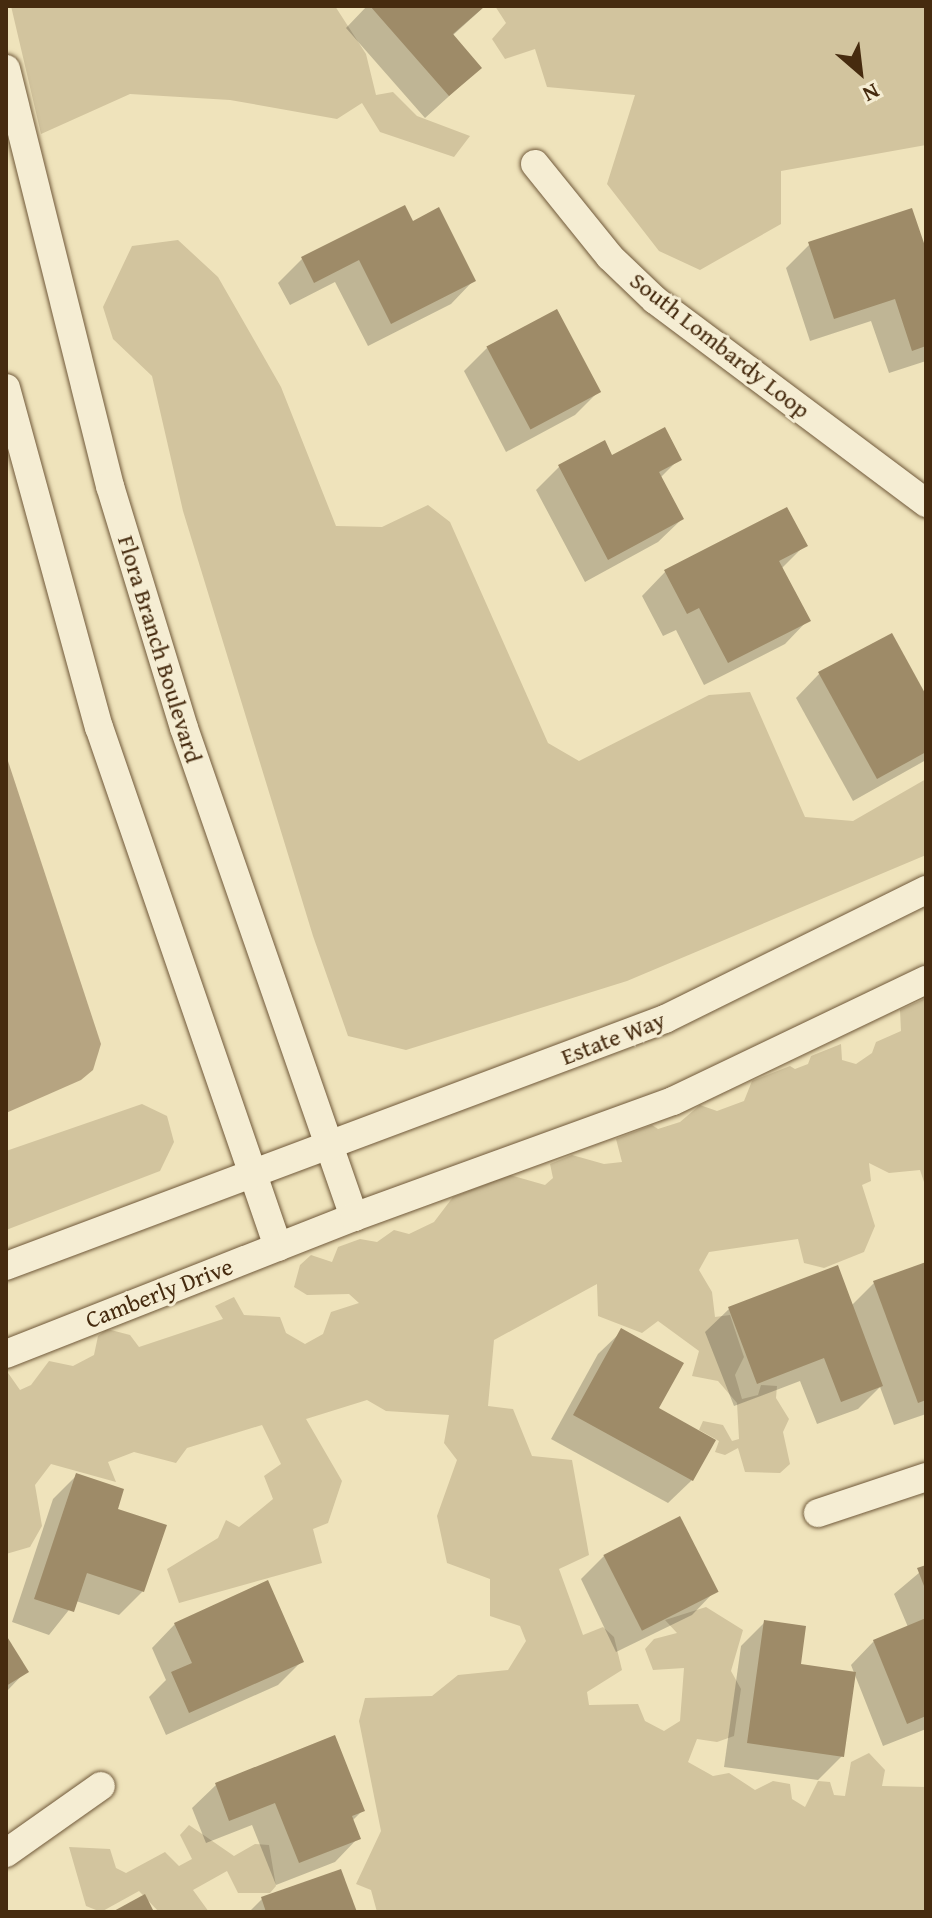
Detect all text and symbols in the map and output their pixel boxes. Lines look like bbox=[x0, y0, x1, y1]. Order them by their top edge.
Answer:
north arrow bbox=[820, 32, 900, 112]
text: N bbox=[857, 76, 885, 111]
street label: South Lombardy Loop bbox=[624, 266, 816, 424]
street label: Flora Branch Boulevard bbox=[112, 532, 208, 766]
street label: Estate Way bbox=[557, 1005, 669, 1071]
street label: Camberly Drive bbox=[81, 1252, 237, 1334]

